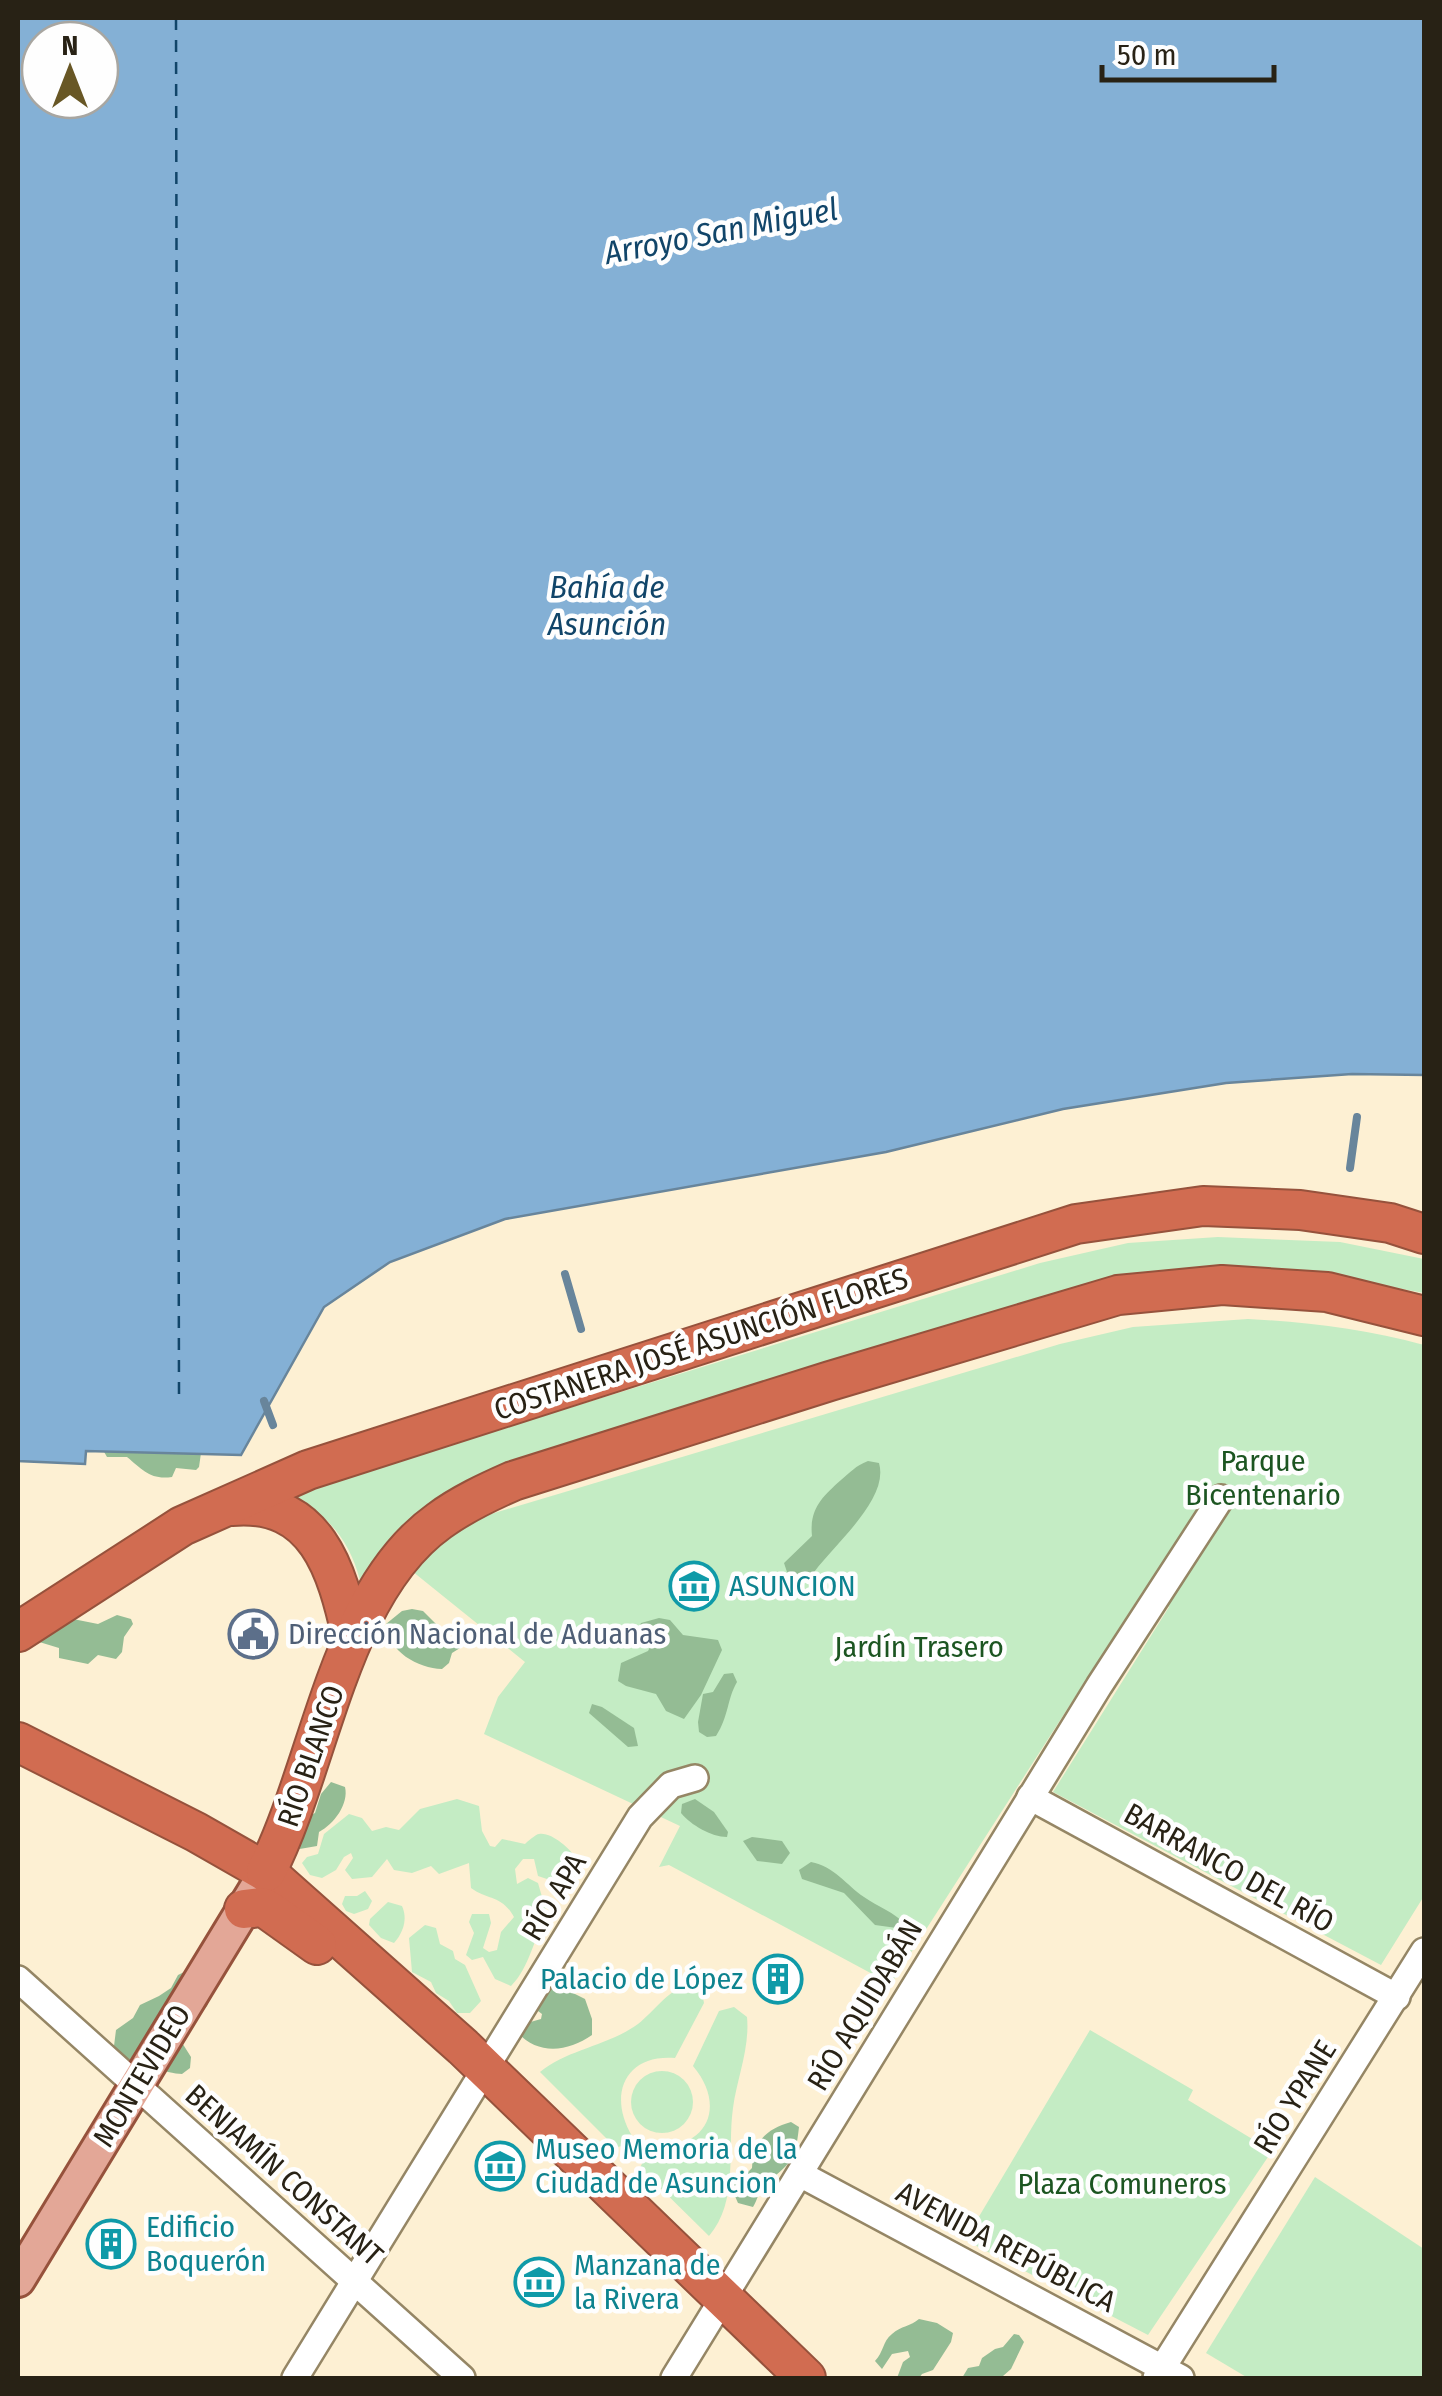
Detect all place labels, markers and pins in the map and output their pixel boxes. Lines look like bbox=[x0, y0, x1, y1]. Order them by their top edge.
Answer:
museum icon: ASUNCION bbox=[668, 1560, 720, 1612]
place label: ASUNCION bbox=[729, 1568, 856, 1604]
public building icon: Dirección Nacional de Aduanas bbox=[227, 1608, 279, 1660]
place label: Dirección Nacional de Aduanas bbox=[288, 1616, 666, 1652]
building icon: Palacio de López bbox=[752, 1953, 804, 2005]
place label: Palacio de López bbox=[540, 1961, 743, 1997]
place label: Museo Memoria de la Ciudad de Asuncion bbox=[535, 2131, 798, 2201]
museum icon: Museo Memoria de la Ciudad de Asuncion bbox=[474, 2140, 526, 2192]
place label: Edificio Boquerón bbox=[146, 2209, 266, 2279]
building icon: Edificio Boquerón bbox=[85, 2218, 137, 2270]
place label: Manzana de la Rivera bbox=[574, 2247, 721, 2317]
museum icon: Manzana de la Rivera bbox=[513, 2256, 565, 2308]

